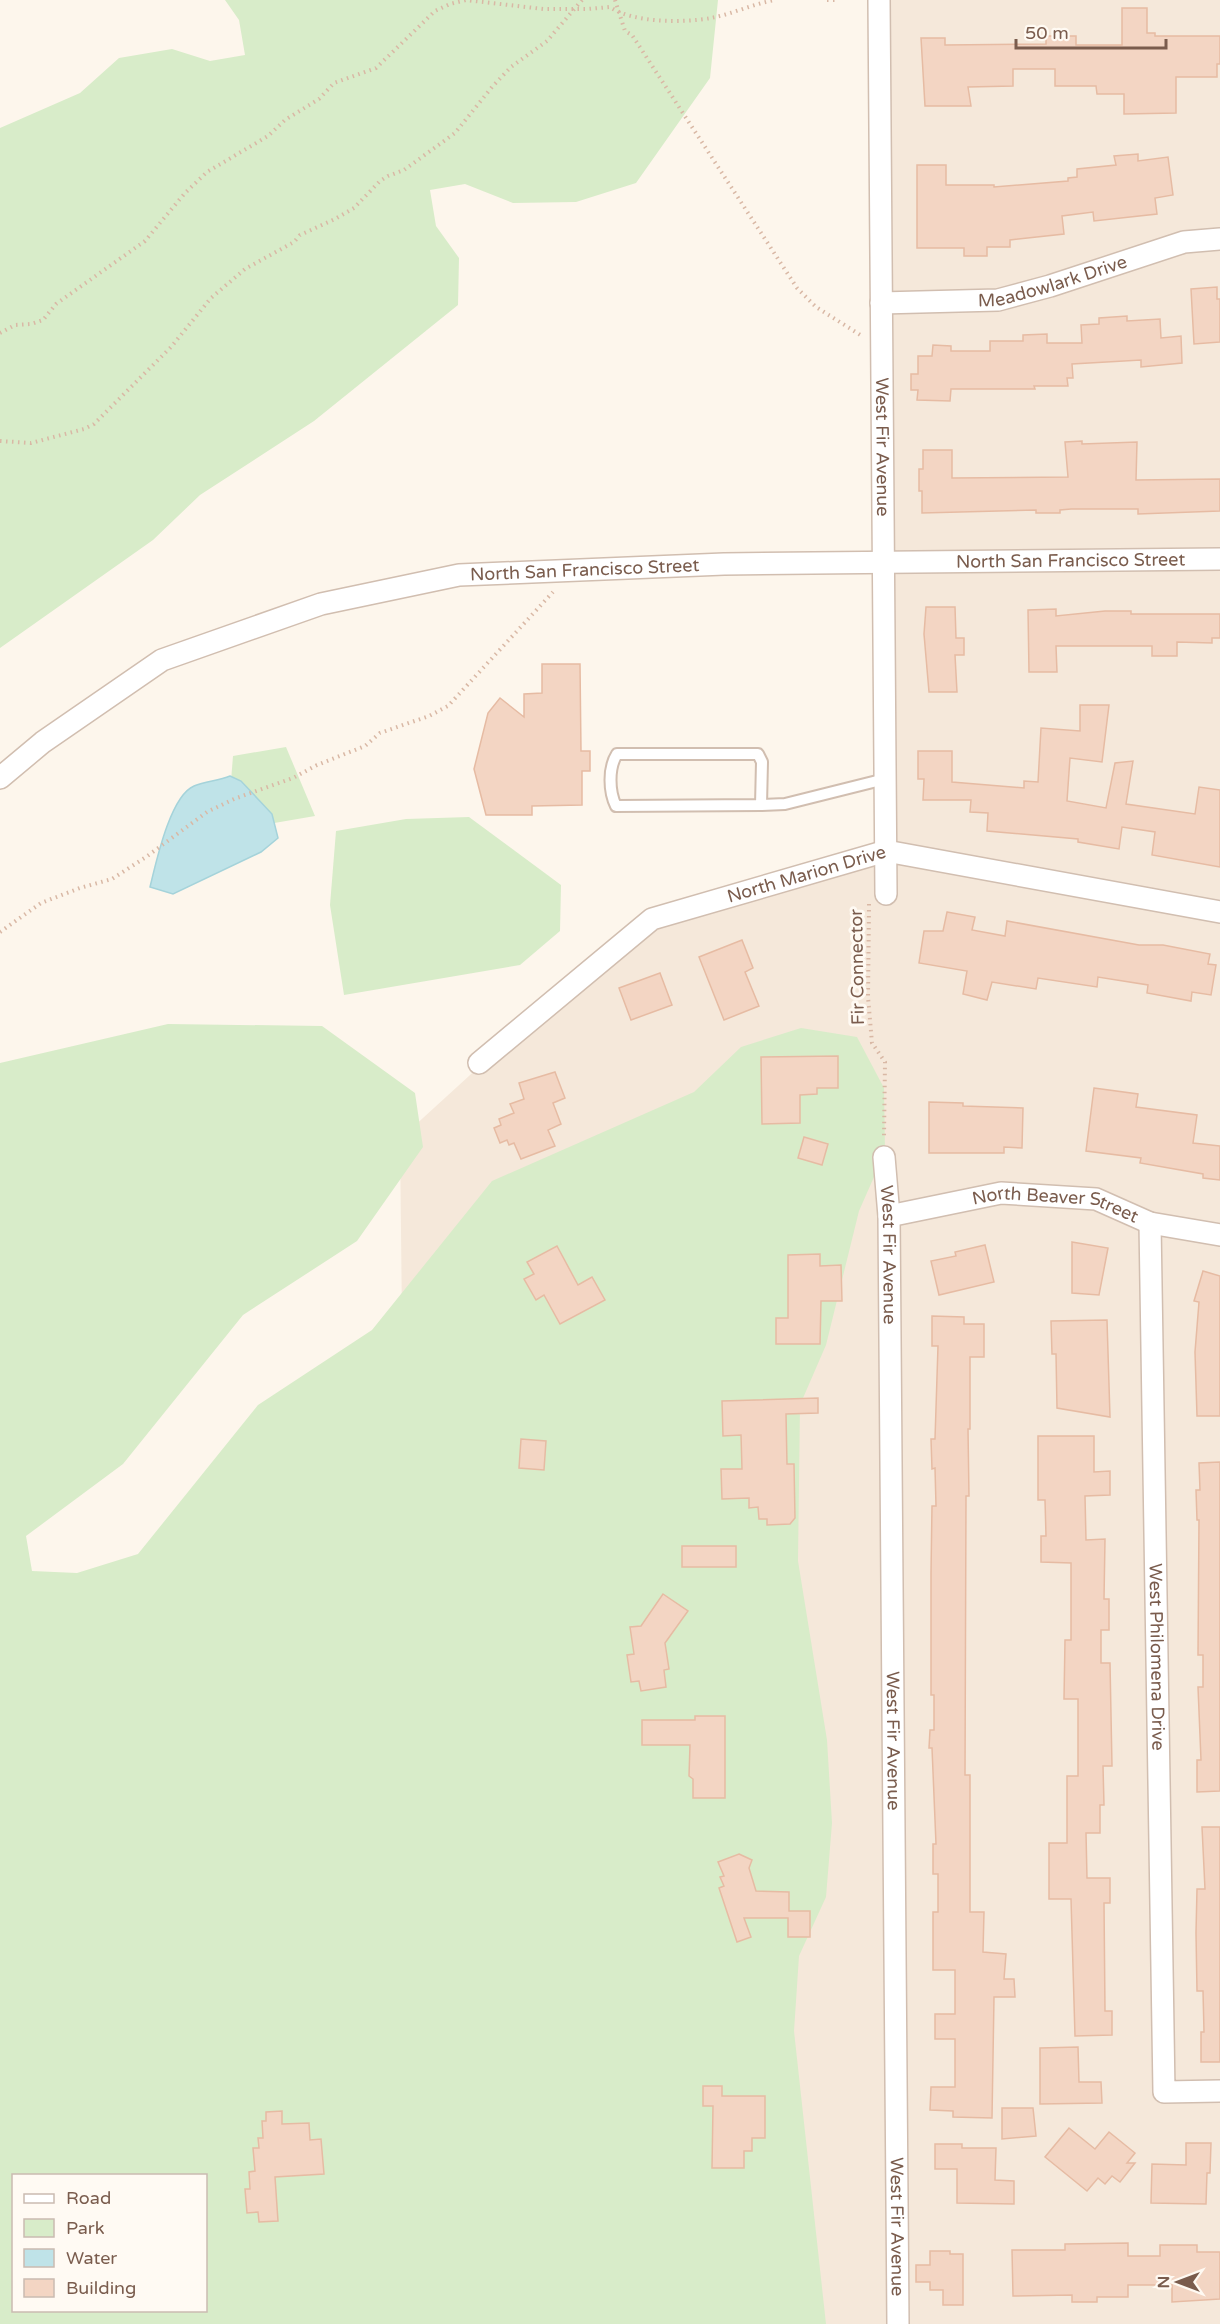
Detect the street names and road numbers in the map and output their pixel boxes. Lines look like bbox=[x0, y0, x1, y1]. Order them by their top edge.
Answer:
street label: Meadowlark Drive bbox=[978, 251, 1130, 312]
street label: West Fir Avenue bbox=[871, 377, 894, 517]
street label: North San Francisco Street bbox=[956, 548, 1185, 573]
street label: North San Francisco Street bbox=[470, 554, 700, 586]
street label: North Marion Drive bbox=[724, 841, 889, 908]
street label: Fir Connector bbox=[845, 909, 869, 1025]
street label: North Beaver Street bbox=[970, 1182, 1142, 1228]
street label: West Fir Avenue bbox=[875, 1184, 901, 1324]
street label: West Philomena Drive bbox=[1144, 1563, 1170, 1751]
street label: West Fir Avenue bbox=[882, 1671, 905, 1810]
street label: West Fir Avenue bbox=[886, 2157, 909, 2296]

